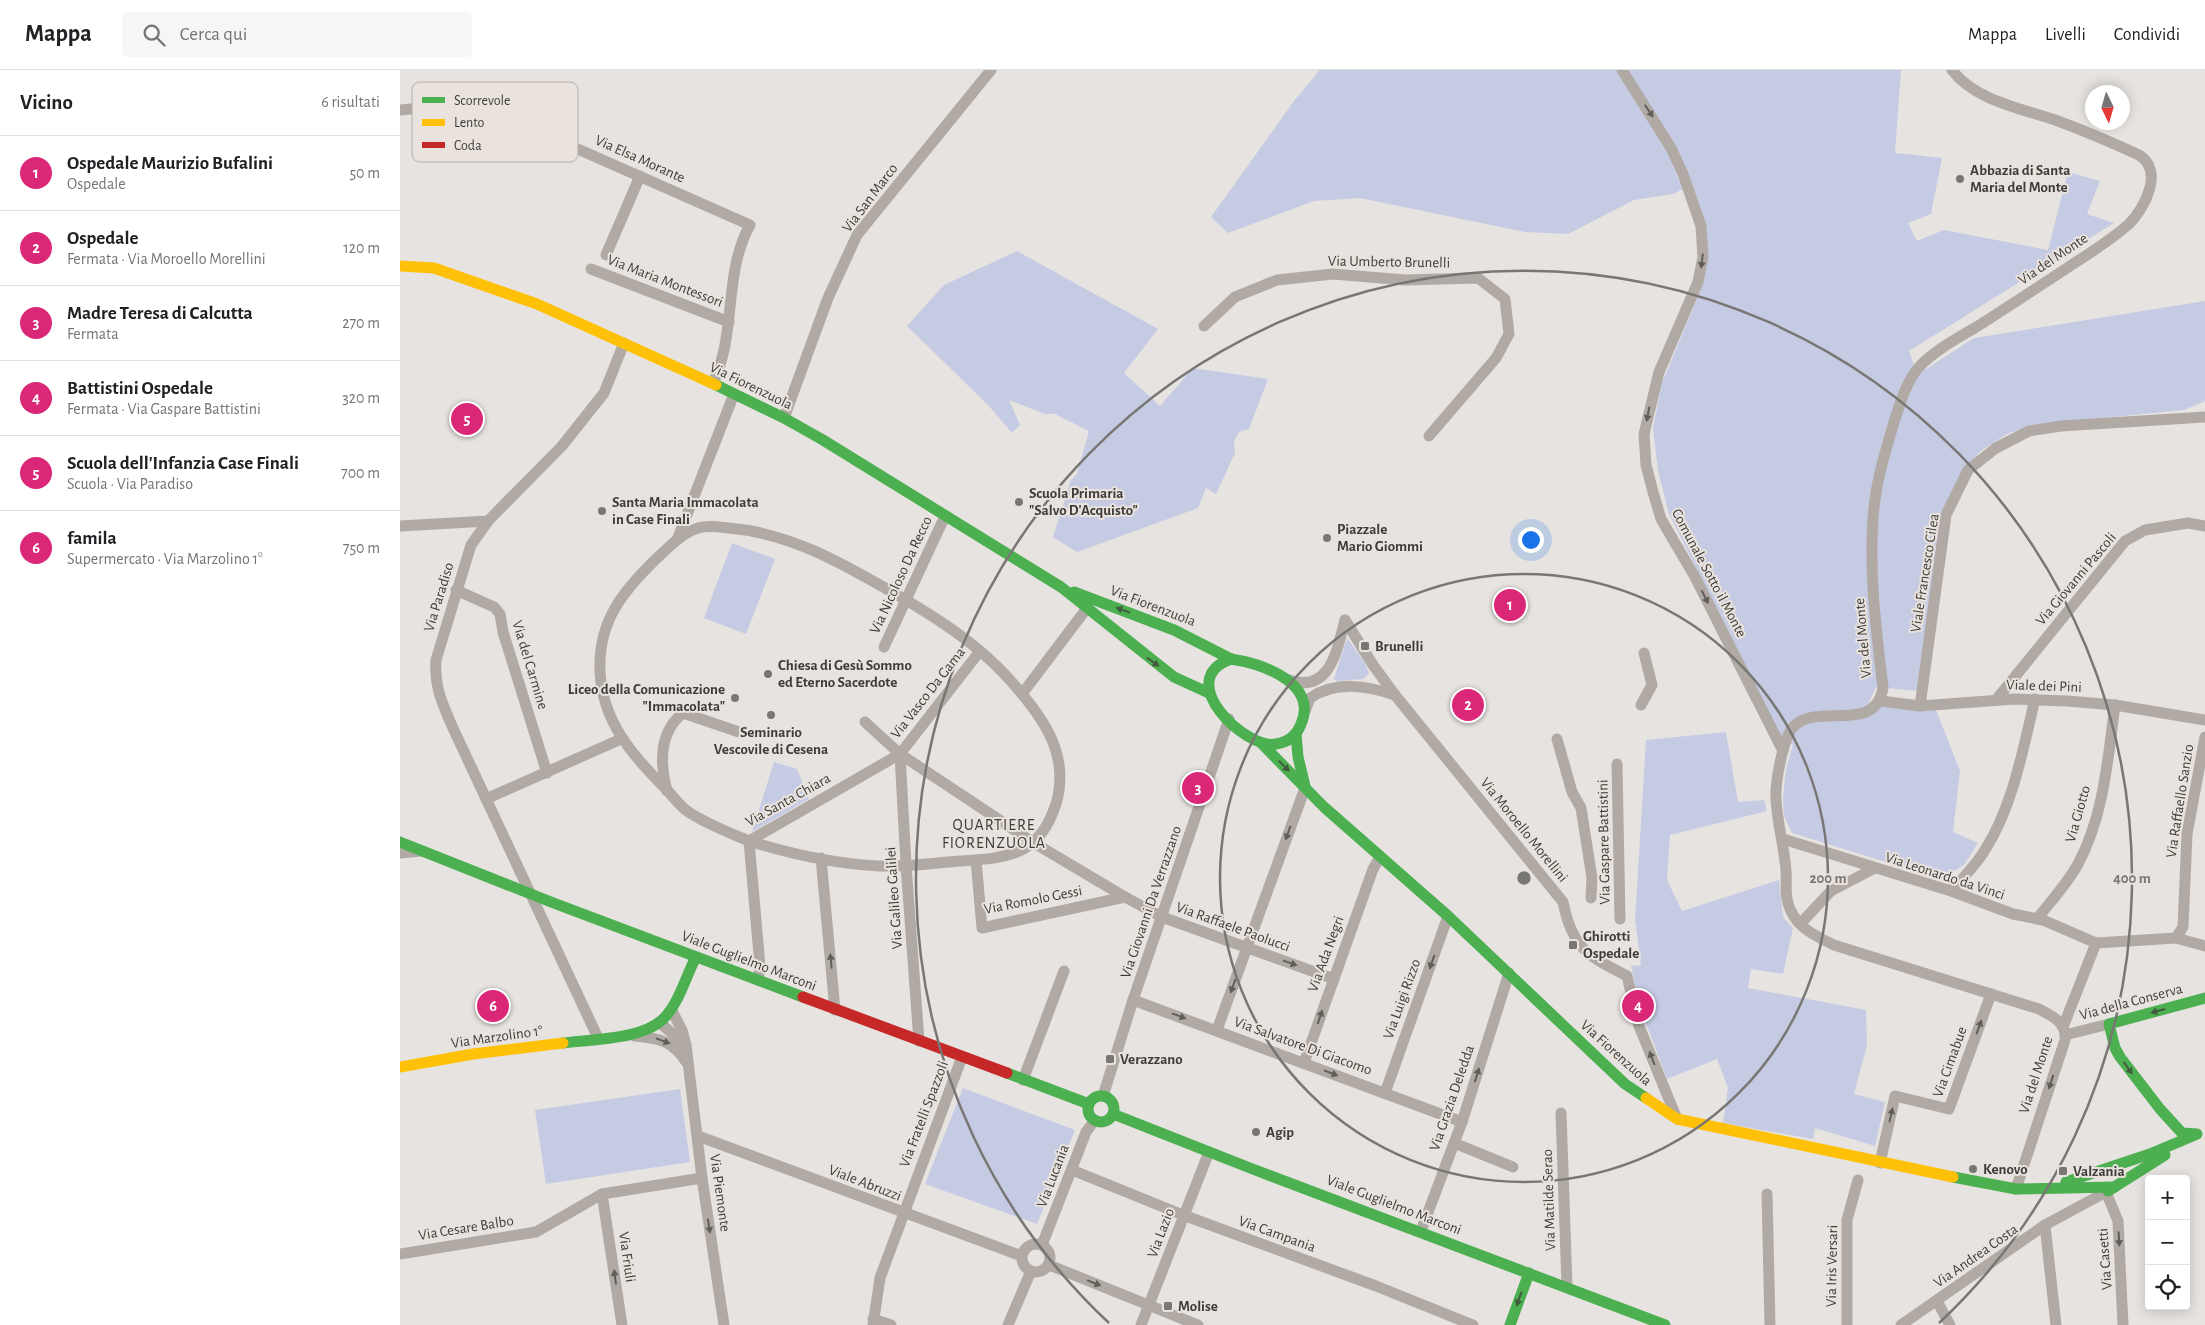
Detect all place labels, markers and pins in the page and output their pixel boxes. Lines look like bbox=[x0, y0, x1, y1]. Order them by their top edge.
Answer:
place label: Abbazia di Santa Maria del Monte bbox=[1970, 163, 2070, 195]
marker: Abbazia di Santa Maria del Monte bbox=[1954, 173, 1966, 185]
pin: 5 bbox=[451, 400, 483, 438]
place label: Scuola Primaria "Salvo D'Acquisto" bbox=[1029, 486, 1138, 518]
place label: Santa Maria Immacolata in Case Finali bbox=[612, 495, 759, 527]
marker: Scuola Primaria "Salvo D'Acquisto" bbox=[1013, 496, 1025, 508]
marker: Santa Maria Immacolata in Case Finali bbox=[596, 505, 608, 517]
place label: Piazzale Mario Giommi bbox=[1337, 522, 1423, 554]
marker: Piazzale Mario Giommi bbox=[1321, 532, 1333, 544]
pin: 1 bbox=[1494, 586, 1526, 624]
place label: Brunelli bbox=[1375, 639, 1423, 654]
marker: Brunelli bbox=[1359, 640, 1371, 652]
place label: Chiesa di Gesù Sommo ed Eterno Sacerdote bbox=[778, 658, 912, 690]
marker: Chiesa di Gesù Sommo ed Eterno Sacerdote bbox=[762, 668, 774, 680]
place label: Liceo della Comunicazione "Immacolata" bbox=[568, 682, 725, 714]
pin: 2 bbox=[1452, 686, 1484, 724]
marker: Liceo della Comunicazione "Immacolata" bbox=[729, 692, 741, 704]
marker: Seminario Vescovile di Cesena bbox=[765, 709, 777, 721]
place label: Seminario Vescovile di Cesena bbox=[714, 725, 828, 757]
pin: 3 bbox=[1182, 769, 1214, 807]
centre of rings bbox=[1515, 869, 1533, 887]
place label: Ghirotti Ospedale bbox=[1583, 929, 1639, 961]
marker: Ghirotti Ospedale bbox=[1567, 939, 1579, 951]
pin: 6 bbox=[477, 987, 509, 1025]
pin: 4 bbox=[1622, 987, 1654, 1025]
place label: Verazzano bbox=[1120, 1052, 1183, 1067]
marker: Verazzano bbox=[1104, 1053, 1116, 1065]
place label: Agip bbox=[1266, 1125, 1294, 1140]
marker: Agip bbox=[1250, 1126, 1262, 1138]
place label: Kenovo bbox=[1983, 1162, 2028, 1177]
marker: Kenovo bbox=[1967, 1163, 1979, 1175]
place label: Valzania bbox=[2073, 1164, 2125, 1179]
marker: Valzania bbox=[2057, 1165, 2069, 1177]
place label: Molise bbox=[1178, 1299, 1218, 1314]
marker: Molise bbox=[1162, 1300, 1174, 1312]

